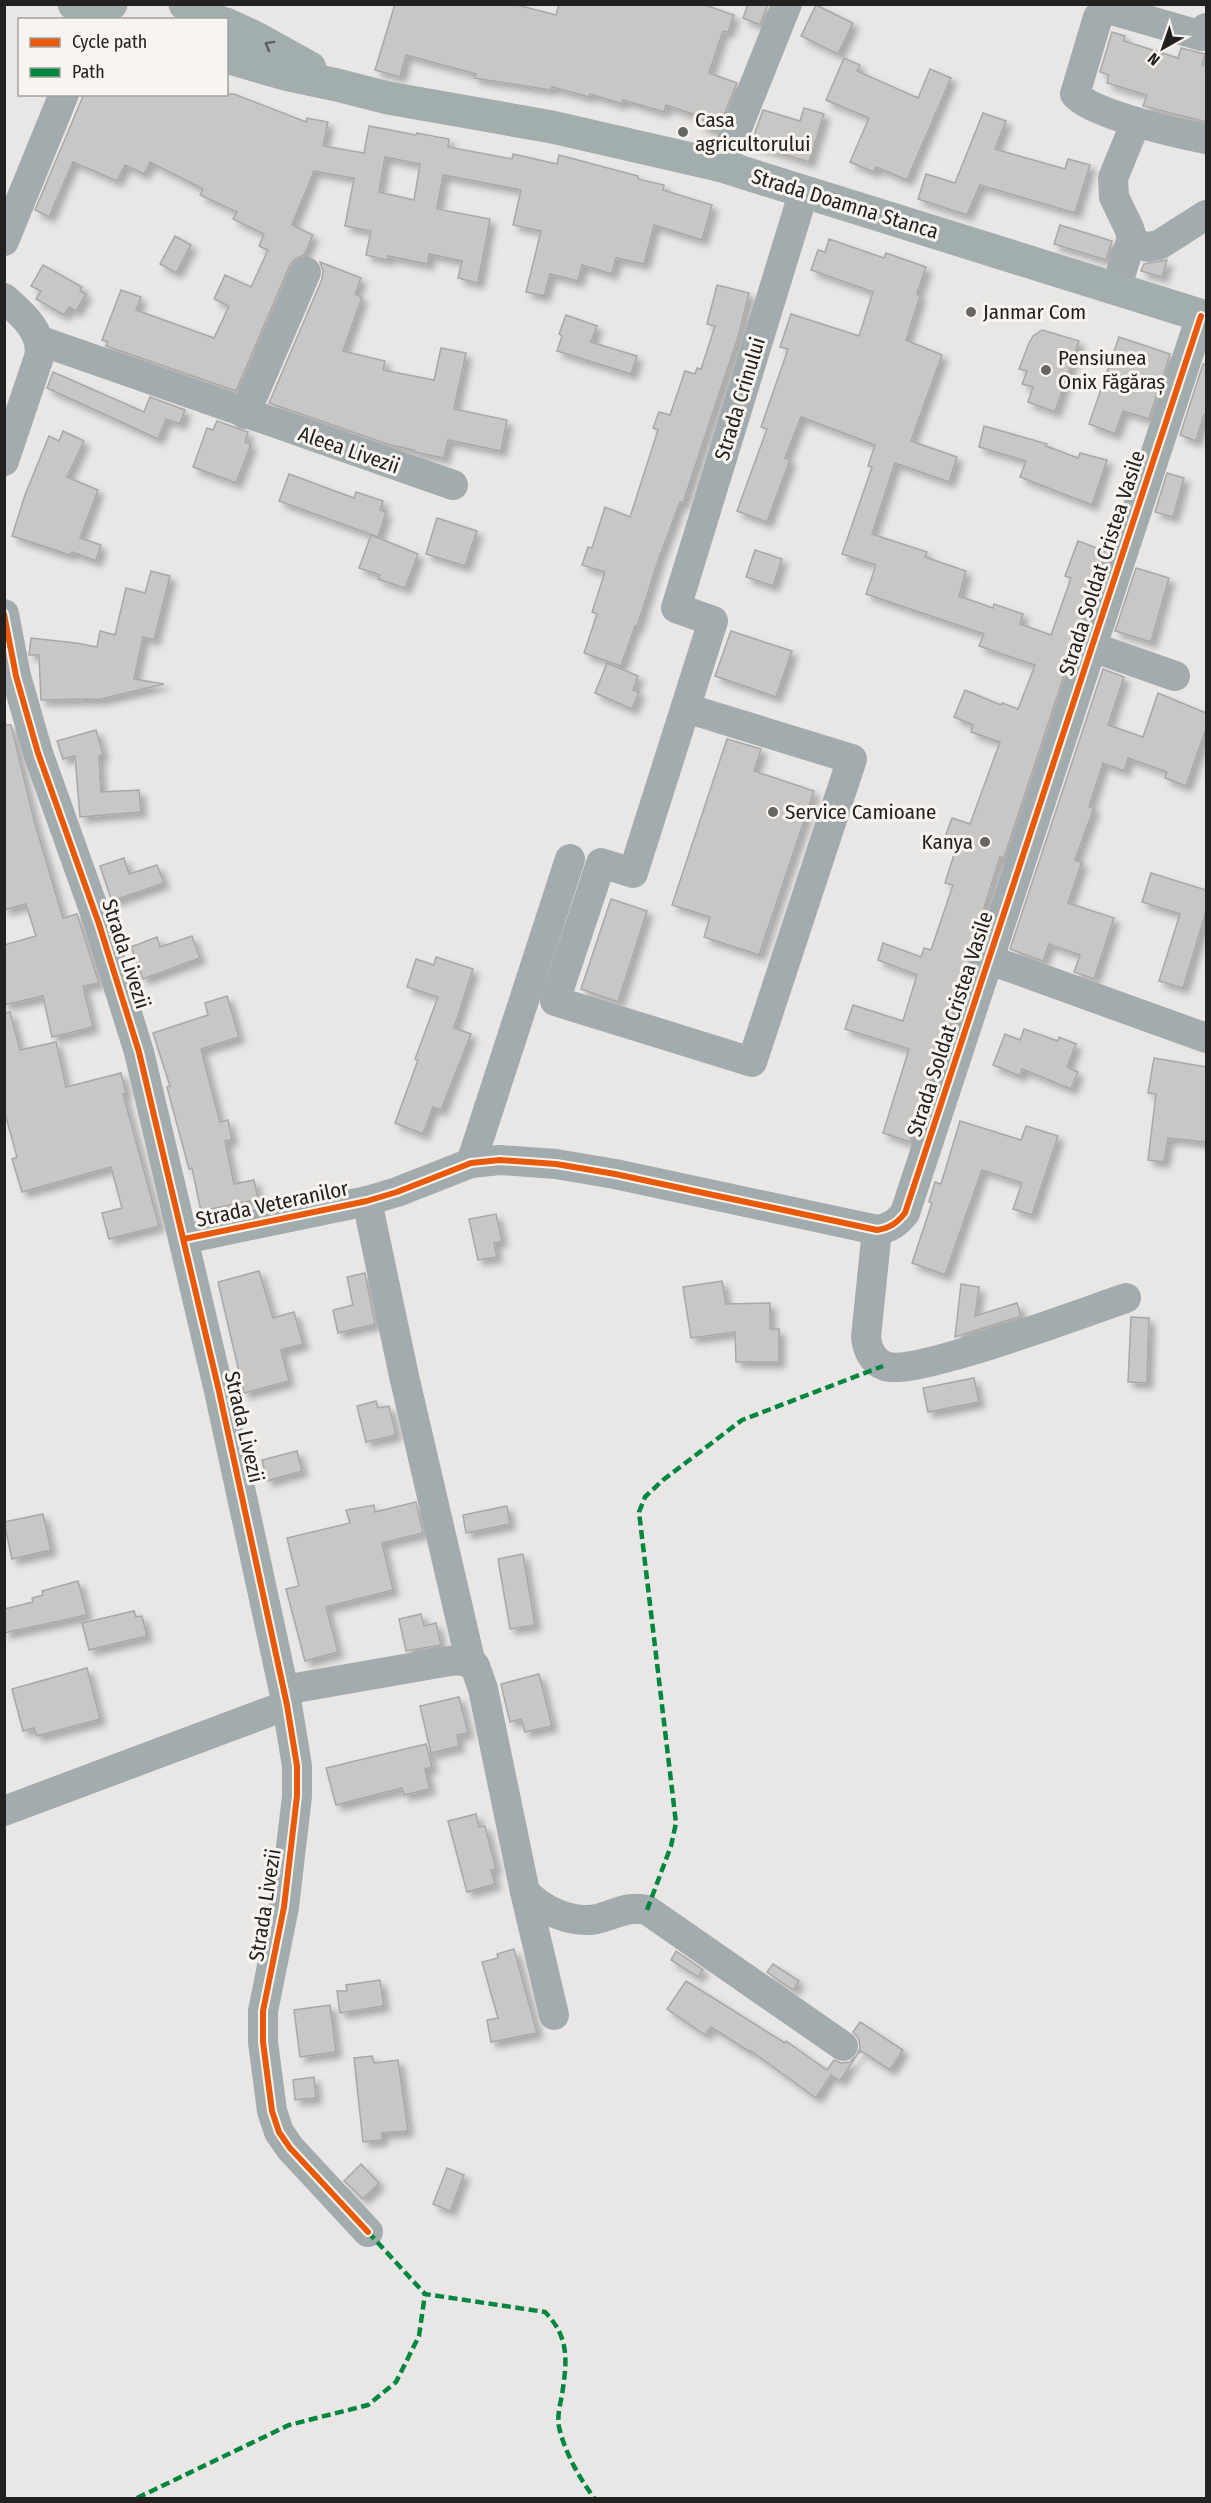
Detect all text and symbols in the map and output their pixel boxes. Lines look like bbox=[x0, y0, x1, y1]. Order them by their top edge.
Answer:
legend bbox=[18, 18, 228, 96]
north arrow bbox=[1133, 18, 1193, 78]
text: Cycle path bbox=[72, 31, 147, 53]
one-way arrow bbox=[264, 41, 275, 52]
text: N bbox=[1144, 49, 1163, 69]
text: Path bbox=[72, 61, 105, 83]
place label: Casa agricultorului bbox=[695, 107, 811, 157]
marker: Casa agricultorului bbox=[676, 125, 690, 139]
street label: Strada Doamna Stanca bbox=[748, 163, 942, 245]
place label: Janmar Com bbox=[983, 299, 1086, 325]
marker: Janmar Com bbox=[964, 305, 978, 319]
street label: Strada Crinului bbox=[709, 334, 771, 464]
place label: Pensiunea Onix Făgăraș bbox=[1058, 345, 1165, 395]
marker: Pensiunea Onix Făgăraș bbox=[1039, 363, 1053, 377]
street label: Aleea Livezii bbox=[295, 421, 403, 479]
street label: Strada Soldat Cristea Vasile bbox=[1053, 447, 1151, 679]
place label: Service Camioane bbox=[785, 799, 936, 825]
marker: Service Camioane bbox=[766, 805, 780, 819]
place label: Kanya bbox=[921, 829, 973, 855]
marker: Kanya bbox=[978, 835, 992, 849]
street label: Strada Livezii bbox=[96, 896, 156, 1012]
street label: Strada Soldat Cristea Vasile bbox=[901, 908, 999, 1140]
street label: Strada Veteranilor bbox=[193, 1175, 351, 1233]
street label: Strada Livezii bbox=[219, 1369, 269, 1485]
street label: Strada Livezii bbox=[243, 1847, 287, 1963]

